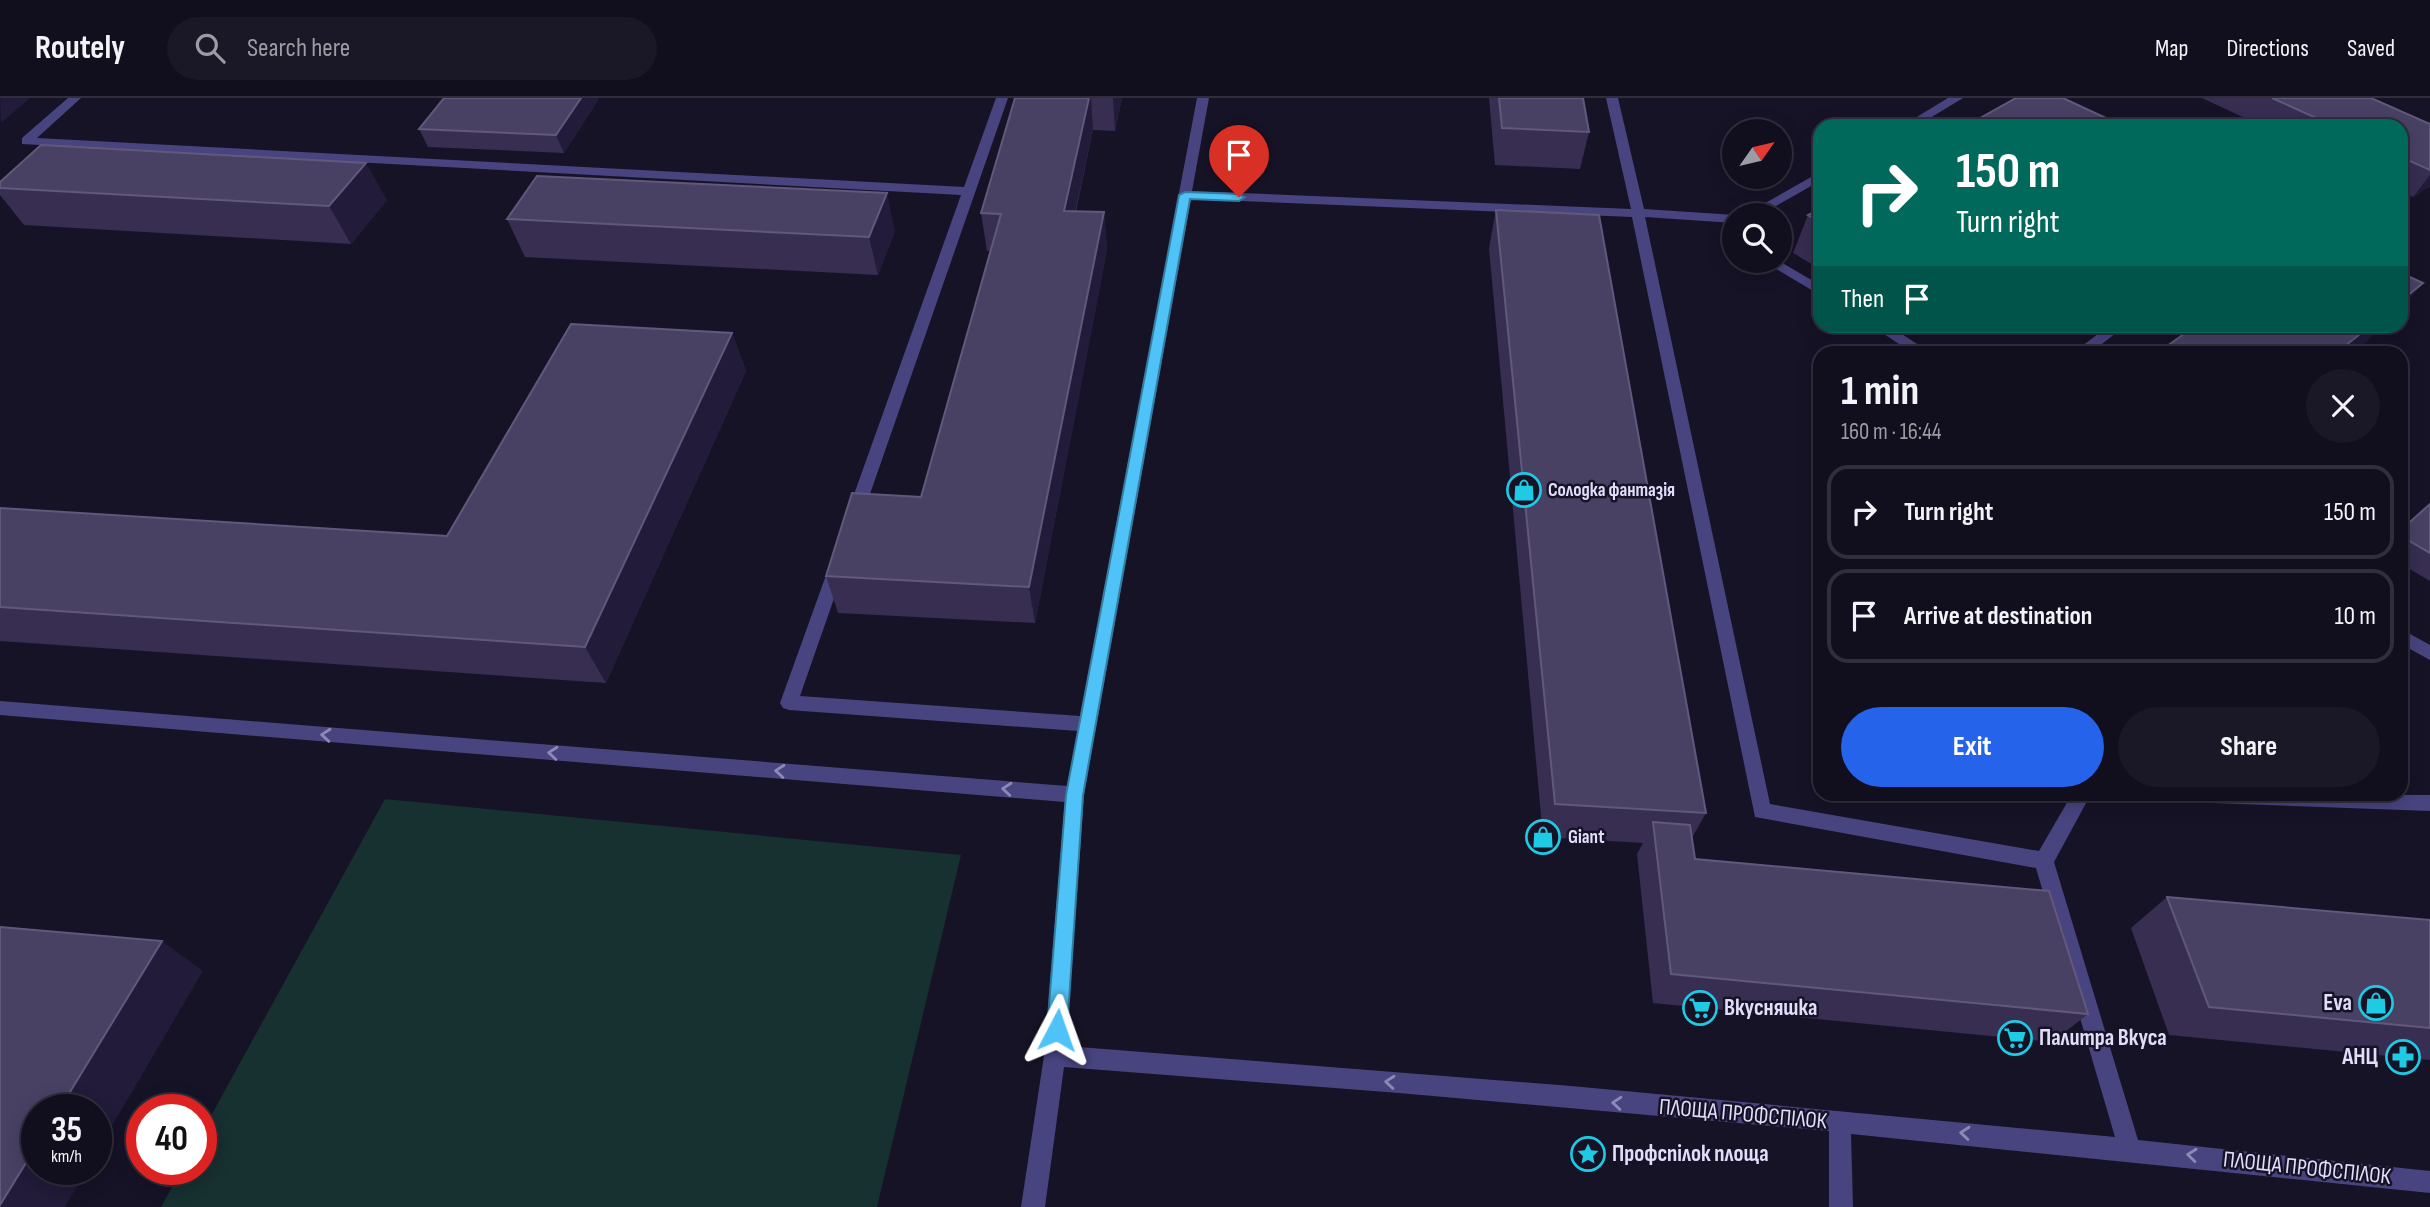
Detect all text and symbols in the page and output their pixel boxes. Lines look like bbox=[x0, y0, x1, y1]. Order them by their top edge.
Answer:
search box bbox=[167, 17, 657, 80]
text: Routely bbox=[35, 28, 125, 68]
icon: search bbox=[191, 29, 229, 67]
text: Search here bbox=[247, 33, 350, 64]
text: Map bbox=[2155, 34, 2188, 63]
text: Directions bbox=[2226, 34, 2309, 63]
text: Saved bbox=[2347, 34, 2395, 63]
north arrow bbox=[1722, 119, 1792, 189]
map controls bbox=[1722, 119, 1792, 273]
pin bbox=[1209, 125, 1269, 197]
icon: arrive bbox=[1220, 136, 1258, 174]
text: 150 m bbox=[1956, 143, 2060, 202]
icon: right bbox=[1841, 147, 1932, 238]
button: search bbox=[1722, 203, 1792, 273]
text: Turn right bbox=[1956, 203, 2060, 242]
icon: arrive bbox=[1898, 280, 1936, 318]
text: Then bbox=[1841, 284, 1884, 315]
text: 1 min bbox=[1841, 366, 1919, 417]
button: close bbox=[2306, 369, 2380, 443]
text: 160 m · 16:44 bbox=[1841, 418, 1942, 446]
shop icon: Солодка фантазія bbox=[1505, 471, 1543, 509]
place label: Солодка фантазія bbox=[1548, 479, 1675, 502]
icon: right bbox=[1845, 493, 1883, 531]
text: Turn right bbox=[1904, 497, 1993, 528]
text: 150 m bbox=[2324, 497, 2376, 528]
icon: arrive bbox=[1845, 597, 1883, 635]
text: Arrive at destination bbox=[1904, 601, 2092, 632]
text: 10 m bbox=[2334, 601, 2376, 632]
button: Exit bbox=[1841, 707, 2104, 787]
button: Share bbox=[2118, 707, 2380, 787]
one-way arrow bbox=[320, 728, 331, 743]
one-way arrow bbox=[547, 746, 558, 761]
one-way arrow bbox=[774, 764, 785, 779]
one-way arrow bbox=[1001, 782, 1012, 797]
shop icon: Giant bbox=[1524, 818, 1562, 856]
place label: Giant bbox=[1568, 826, 1604, 849]
shop icon: Eva bbox=[2357, 984, 2395, 1022]
supermarket icon: Вкусняшка bbox=[1681, 989, 1719, 1027]
place label: Eva bbox=[2323, 989, 2352, 1017]
position arrow bbox=[1020, 993, 1094, 1067]
place label: Вкусняшка bbox=[1724, 994, 1817, 1022]
supermarket icon: Палитра Вкуса bbox=[1996, 1019, 2034, 1057]
place label: Палитра Вкуса bbox=[2039, 1024, 2167, 1052]
pharmacy icon: АНЦ bbox=[2384, 1038, 2422, 1076]
place label: АНЦ bbox=[2341, 1043, 2378, 1071]
one-way arrow bbox=[1384, 1075, 1395, 1090]
street label: ПЛОЩА ПРОФСПІЛОК bbox=[1658, 1093, 1829, 1135]
speed limit sign: 40 bbox=[126, 1094, 217, 1185]
one-way arrow bbox=[1611, 1095, 1622, 1110]
text: 35 bbox=[51, 1109, 82, 1152]
one-way arrow bbox=[1960, 1126, 1971, 1141]
place icon: Профспілок площа bbox=[1569, 1135, 1607, 1173]
place label: Профспілок площа bbox=[1612, 1140, 1769, 1168]
street label: ПЛОЩА ПРОФСПІЛОК bbox=[2222, 1145, 2393, 1191]
text: km/h bbox=[51, 1146, 82, 1167]
one-way arrow bbox=[2186, 1148, 2198, 1163]

